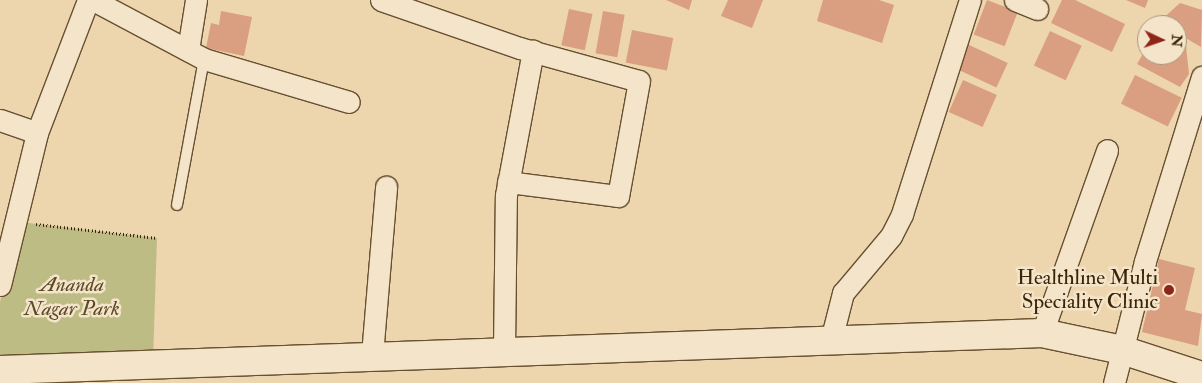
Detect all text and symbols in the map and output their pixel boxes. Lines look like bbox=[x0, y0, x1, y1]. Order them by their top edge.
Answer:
north arrow bbox=[1137, 15, 1187, 65]
text: N bbox=[1168, 34, 1185, 47]
place label: Healthline Multi Speciality Clinic bbox=[1017, 265, 1158, 315]
park label: Ananda Nagar Park bbox=[24, 272, 120, 322]
marker: Healthline Multi Speciality Clinic bbox=[1162, 283, 1176, 297]

